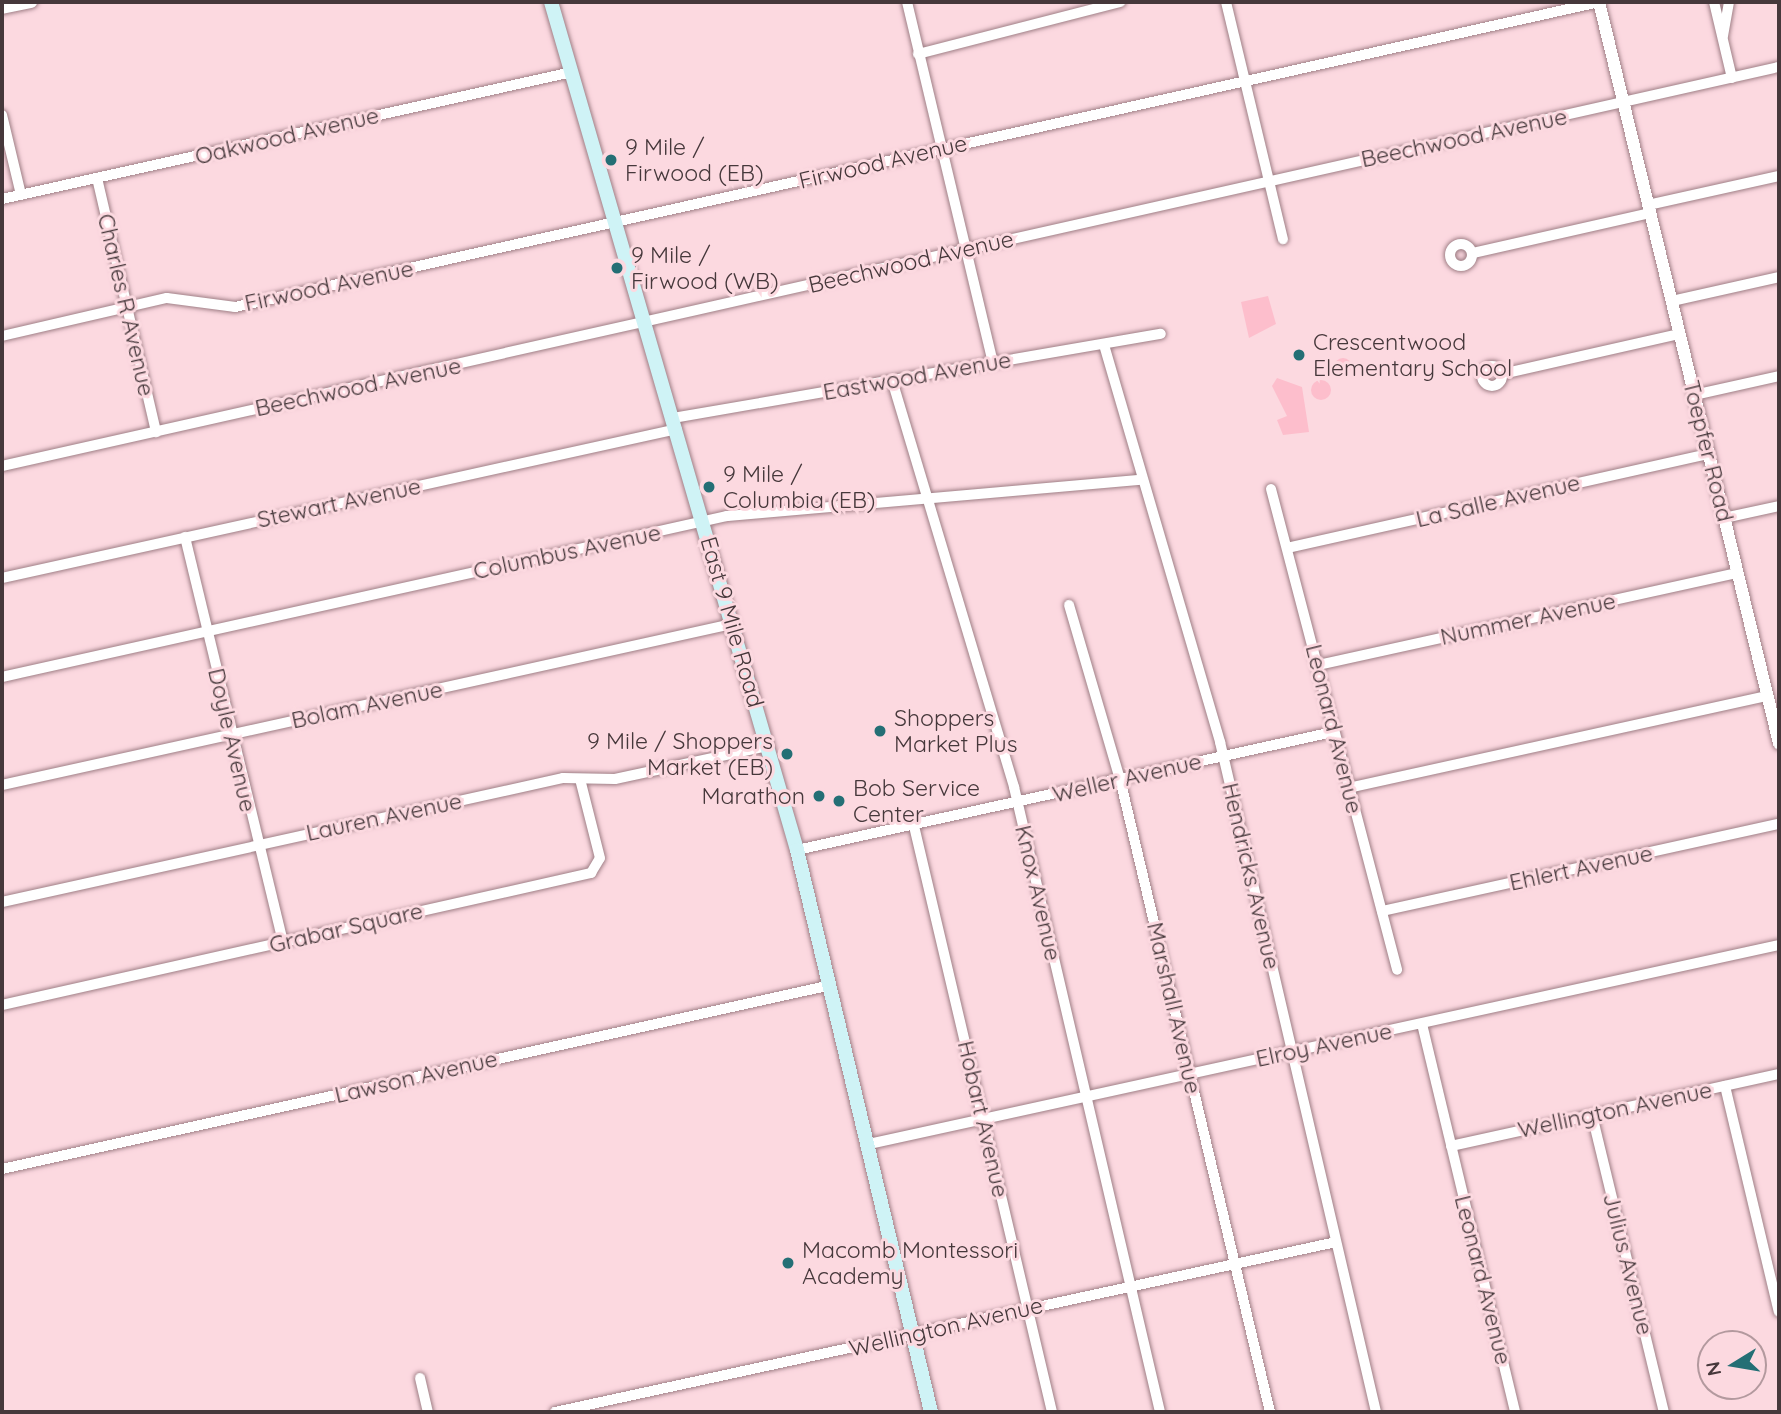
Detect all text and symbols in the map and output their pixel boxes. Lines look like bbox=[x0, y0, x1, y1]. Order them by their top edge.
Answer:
street label: Oakwood Avenue bbox=[192, 101, 382, 171]
street label: Beechwood Avenue bbox=[1358, 103, 1570, 173]
street label: Firwood Avenue bbox=[796, 129, 970, 195]
place label: 9 Mile / Firwood (EB) bbox=[625, 133, 763, 187]
marker: 9 Mile / Firwood (EB) bbox=[603, 152, 619, 168]
street label: Charles R Avenue bbox=[92, 211, 160, 399]
street label: Beechwood Avenue bbox=[806, 225, 1016, 299]
place label: 9 Mile / Firwood (WB) bbox=[631, 241, 779, 295]
street label: Firwood Avenue bbox=[242, 255, 416, 317]
marker: 9 Mile / Firwood (WB) bbox=[609, 260, 625, 276]
place label: Crescentwood Elementary School bbox=[1313, 328, 1512, 382]
street label: Eastwood Avenue bbox=[821, 346, 1013, 406]
marker: Crescentwood Elementary School bbox=[1291, 347, 1307, 363]
street label: Beechwood Avenue bbox=[252, 352, 464, 422]
street label: Toepfer Road bbox=[1677, 378, 1739, 524]
place label: 9 Mile / Columbia (EB) bbox=[723, 460, 875, 514]
street label: La Salle Avenue bbox=[1413, 469, 1583, 533]
street label: Stewart Avenue bbox=[255, 472, 423, 534]
marker: 9 Mile / Columbia (EB) bbox=[701, 479, 717, 495]
street label: Columbus Avenue bbox=[471, 519, 663, 585]
street label: East 9 Mile Road bbox=[694, 533, 770, 711]
street label: Nummer Avenue bbox=[1438, 587, 1618, 651]
street label: Leonard Avenue bbox=[1300, 641, 1368, 817]
street label: Doyle Avenue bbox=[202, 665, 262, 815]
street label: Bolam Avenue bbox=[289, 675, 445, 735]
place label: Shoppers Market Plus bbox=[894, 704, 1017, 758]
marker: Shoppers Market Plus bbox=[872, 723, 888, 739]
place label: 9 Mile / Shoppers Market (EB) bbox=[587, 727, 773, 781]
marker: 9 Mile / Shoppers Market (EB) bbox=[779, 746, 795, 762]
street label: Weller Avenue bbox=[1050, 747, 1204, 809]
place label: Bob Service Center bbox=[853, 774, 980, 828]
street label: Hendricks Avenue bbox=[1216, 780, 1286, 972]
place label: Marathon bbox=[701, 782, 805, 810]
street label: Lauren Avenue bbox=[304, 787, 464, 847]
marker: Marathon bbox=[811, 788, 827, 804]
marker: Bob Service Center bbox=[831, 793, 847, 809]
street label: Knox Avenue bbox=[1009, 822, 1067, 964]
street label: Ehlert Avenue bbox=[1507, 839, 1655, 897]
street label: Grabar Square bbox=[267, 897, 425, 959]
street label: Marshall Avenue bbox=[1141, 920, 1207, 1096]
street label: Elroy Avenue bbox=[1253, 1017, 1395, 1073]
street label: Hobart Avenue bbox=[952, 1038, 1014, 1200]
street label: Lawson Avenue bbox=[332, 1045, 500, 1109]
street label: Wellington Avenue bbox=[1515, 1076, 1715, 1144]
street label: Julius Avenue bbox=[1597, 1190, 1659, 1338]
street label: Leonard Avenue bbox=[1449, 1192, 1517, 1368]
place label: Macomb Montessori Academy bbox=[802, 1236, 1018, 1290]
marker: Macomb Montessori Academy bbox=[780, 1255, 796, 1271]
street label: Wellington Avenue bbox=[847, 1291, 1045, 1363]
north arrow bbox=[1697, 1330, 1767, 1400]
text: N bbox=[1700, 1359, 1726, 1378]

